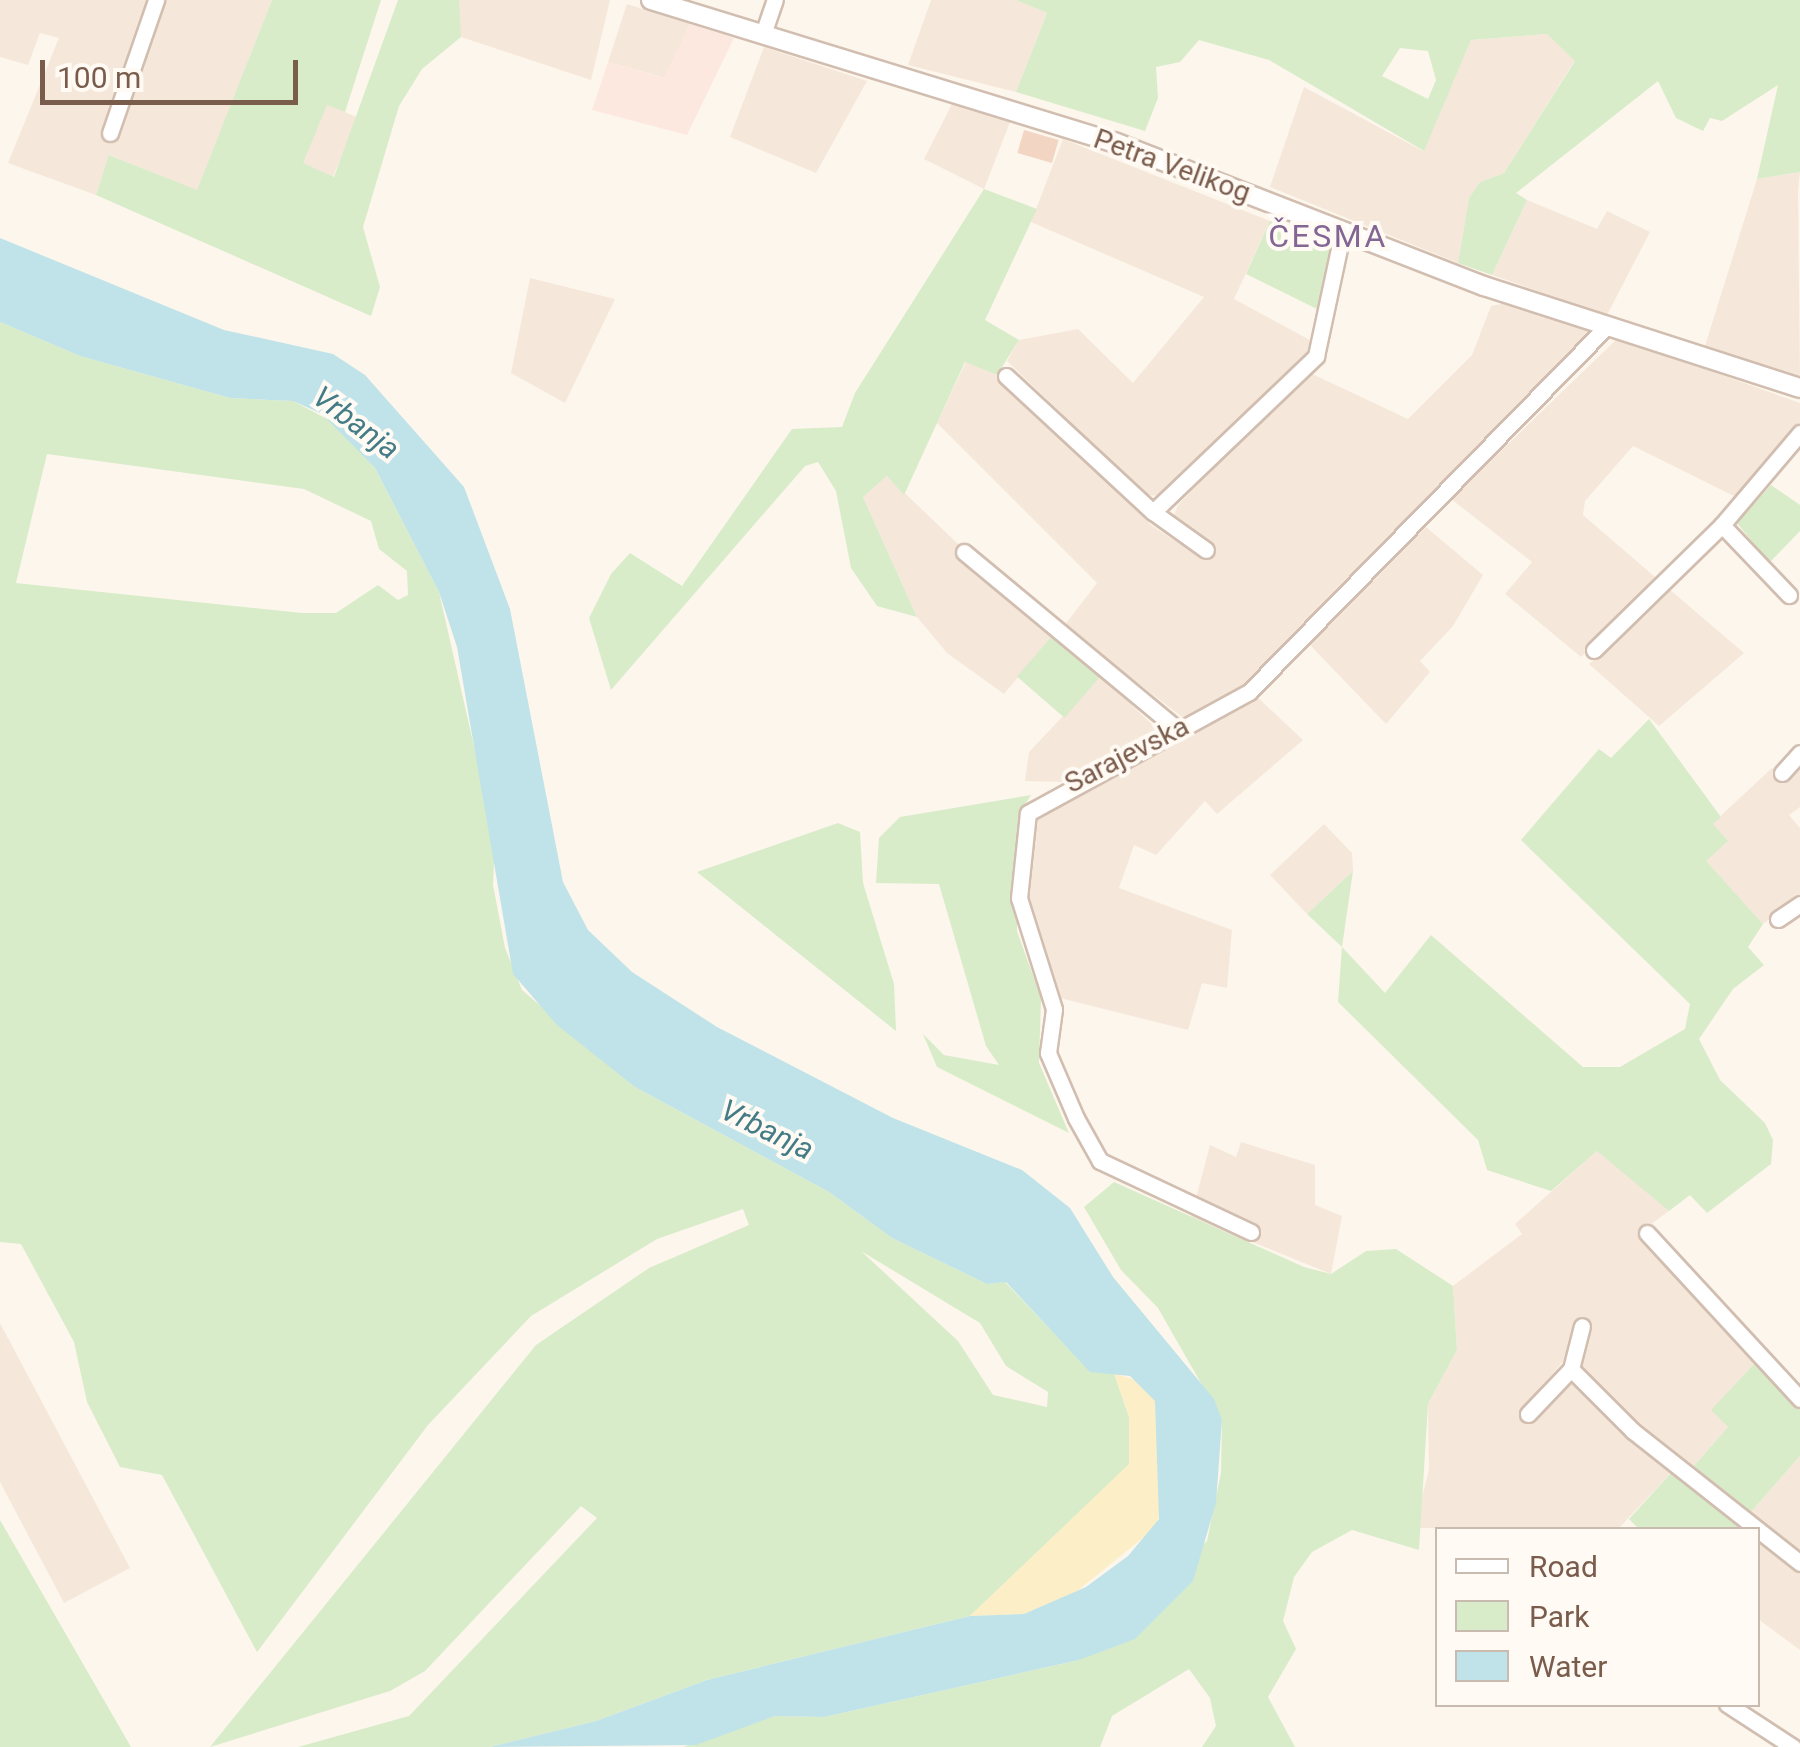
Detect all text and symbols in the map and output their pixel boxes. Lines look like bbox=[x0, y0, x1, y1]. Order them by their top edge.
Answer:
scale bar bbox=[45, 40, 302, 102]
text: 100 m bbox=[57, 60, 141, 95]
street label: Petra Velikog bbox=[1089, 122, 1255, 210]
district label: ČESMA bbox=[1268, 217, 1388, 255]
water label: Vrbanja bbox=[306, 379, 406, 467]
street label: Sarajevska bbox=[1059, 709, 1195, 801]
water label: Vrbanja bbox=[715, 1092, 819, 1168]
legend bbox=[1435, 1527, 1760, 1707]
text: Road bbox=[1529, 1549, 1598, 1584]
text: Park bbox=[1529, 1599, 1589, 1634]
text: Water bbox=[1529, 1649, 1607, 1684]

